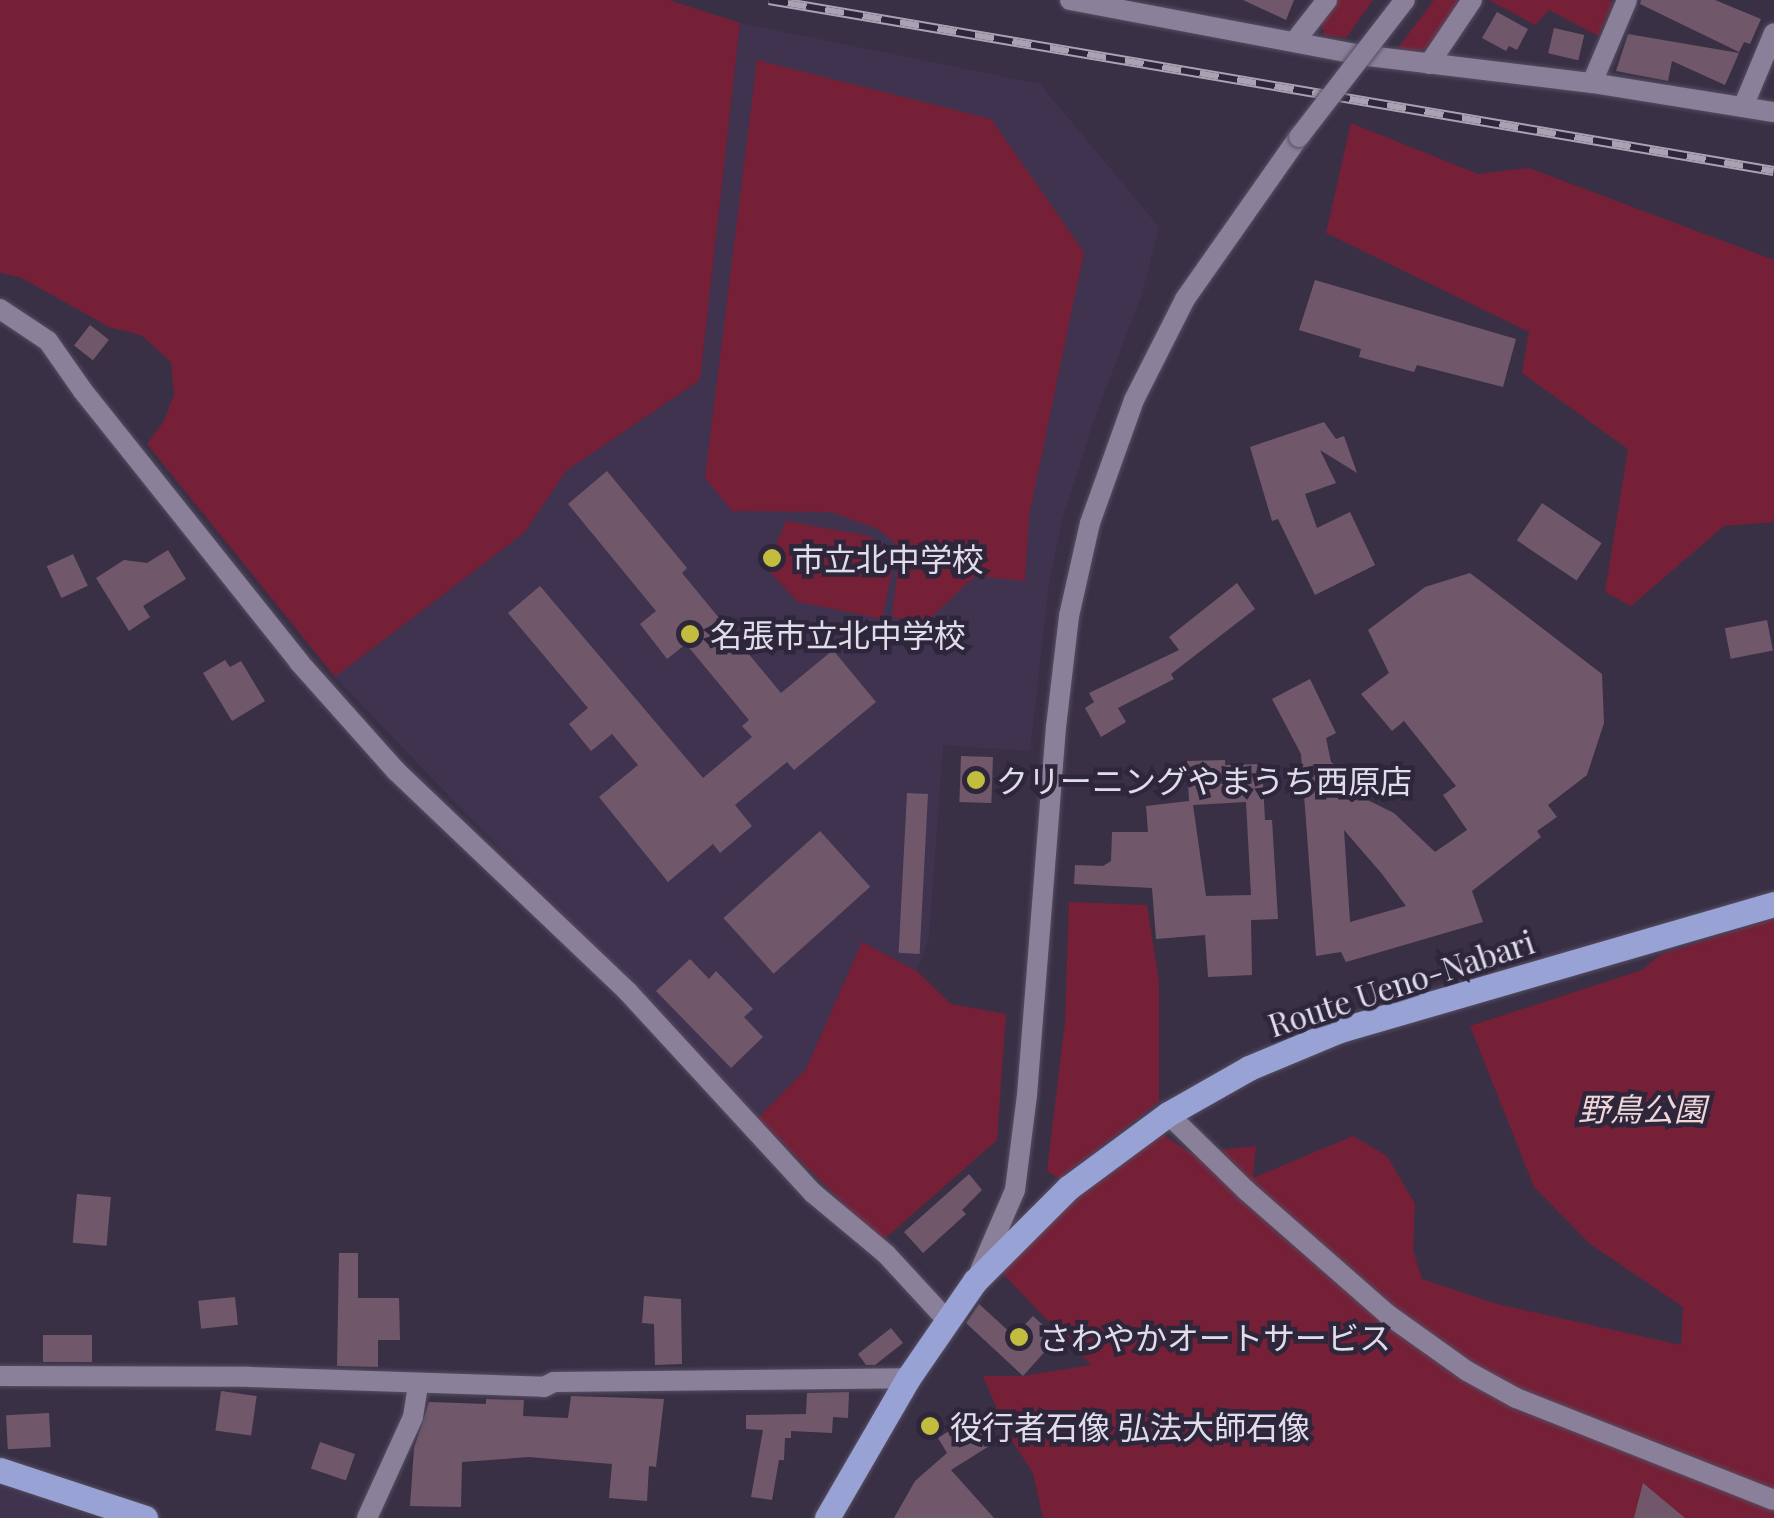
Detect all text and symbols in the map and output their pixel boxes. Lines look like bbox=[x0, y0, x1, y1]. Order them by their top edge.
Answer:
place label: 市立北中学校 bbox=[792, 539, 984, 577]
marker: 市立北中学校 bbox=[761, 547, 783, 569]
place label: 名張市立北中学校 bbox=[710, 615, 966, 653]
marker: 名張市立北中学校 bbox=[679, 623, 701, 645]
place label: クリーニングやまうち西原店 bbox=[996, 761, 1412, 799]
marker: クリーニングやまうち西原店 bbox=[965, 769, 987, 791]
street label: Route Ueno-Nabari bbox=[1263, 922, 1539, 1044]
park label: 野鳥公園 bbox=[1578, 1089, 1706, 1127]
place label: さわやかオートサービス bbox=[1039, 1318, 1391, 1356]
marker: さわやかオートサービス bbox=[1008, 1326, 1030, 1348]
place label: 役行者石像 弘法大師石像 bbox=[950, 1407, 1310, 1445]
marker: 役行者石像 弘法大師石像 bbox=[919, 1415, 941, 1437]

